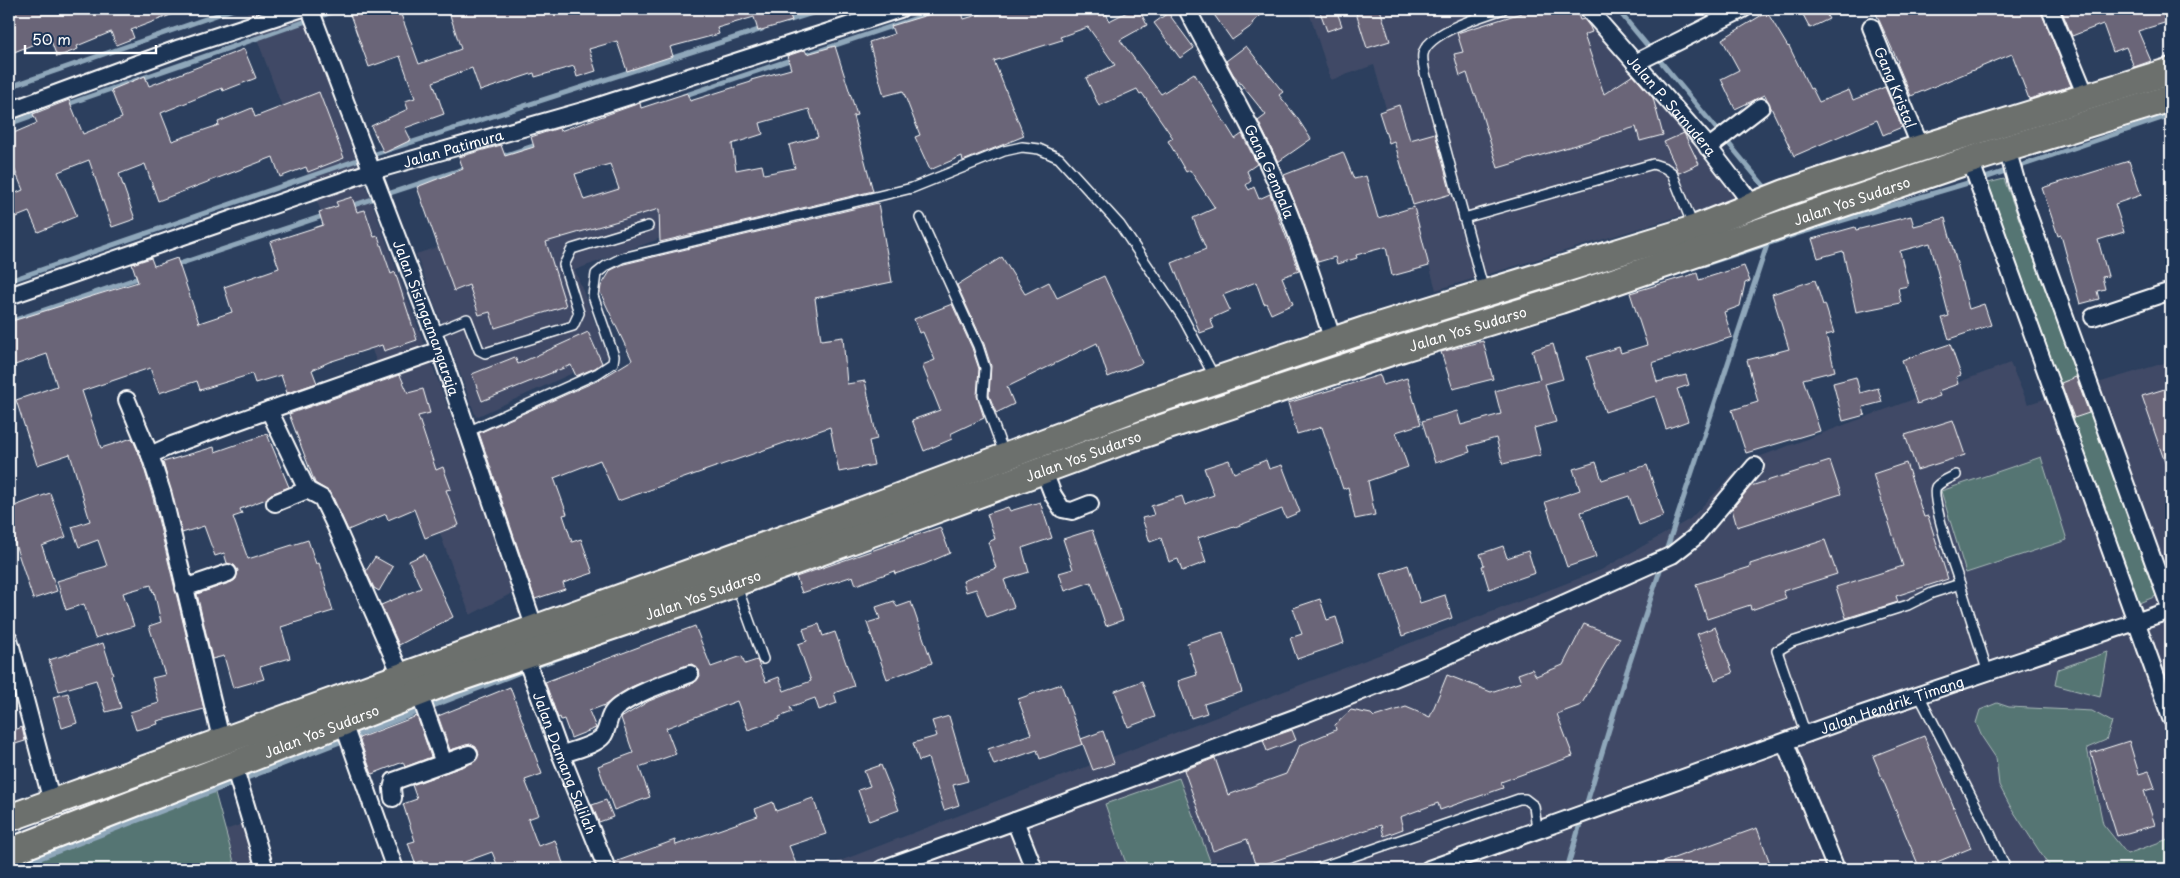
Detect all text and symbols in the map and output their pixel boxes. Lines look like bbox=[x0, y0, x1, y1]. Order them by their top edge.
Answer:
scale bar bbox=[25, 22, 156, 54]
text: 50 m bbox=[32, 27, 71, 50]
street label: Gang Kristal bbox=[1870, 43, 1922, 131]
street label: Jalan P. Samudera bbox=[1622, 50, 1722, 161]
street label: Gang Gembala bbox=[1240, 120, 1300, 222]
street label: Jalan Patimura bbox=[400, 124, 506, 172]
street label: Jalan Yos Sudarso bbox=[1791, 171, 1913, 230]
street label: Jalan Sisingamangaraja bbox=[388, 237, 465, 399]
street label: Jalan Yos Sudarso bbox=[1406, 300, 1529, 356]
street label: Jalan Yos Sudarso bbox=[1022, 425, 1144, 486]
street label: Jalan Yos Sudarso bbox=[642, 564, 764, 625]
street label: Jalan Hendrik Timang bbox=[1817, 670, 1966, 739]
street label: Jalan Damang Salilah bbox=[528, 689, 602, 837]
street label: Jalan Yos Sudarso bbox=[261, 699, 382, 763]

